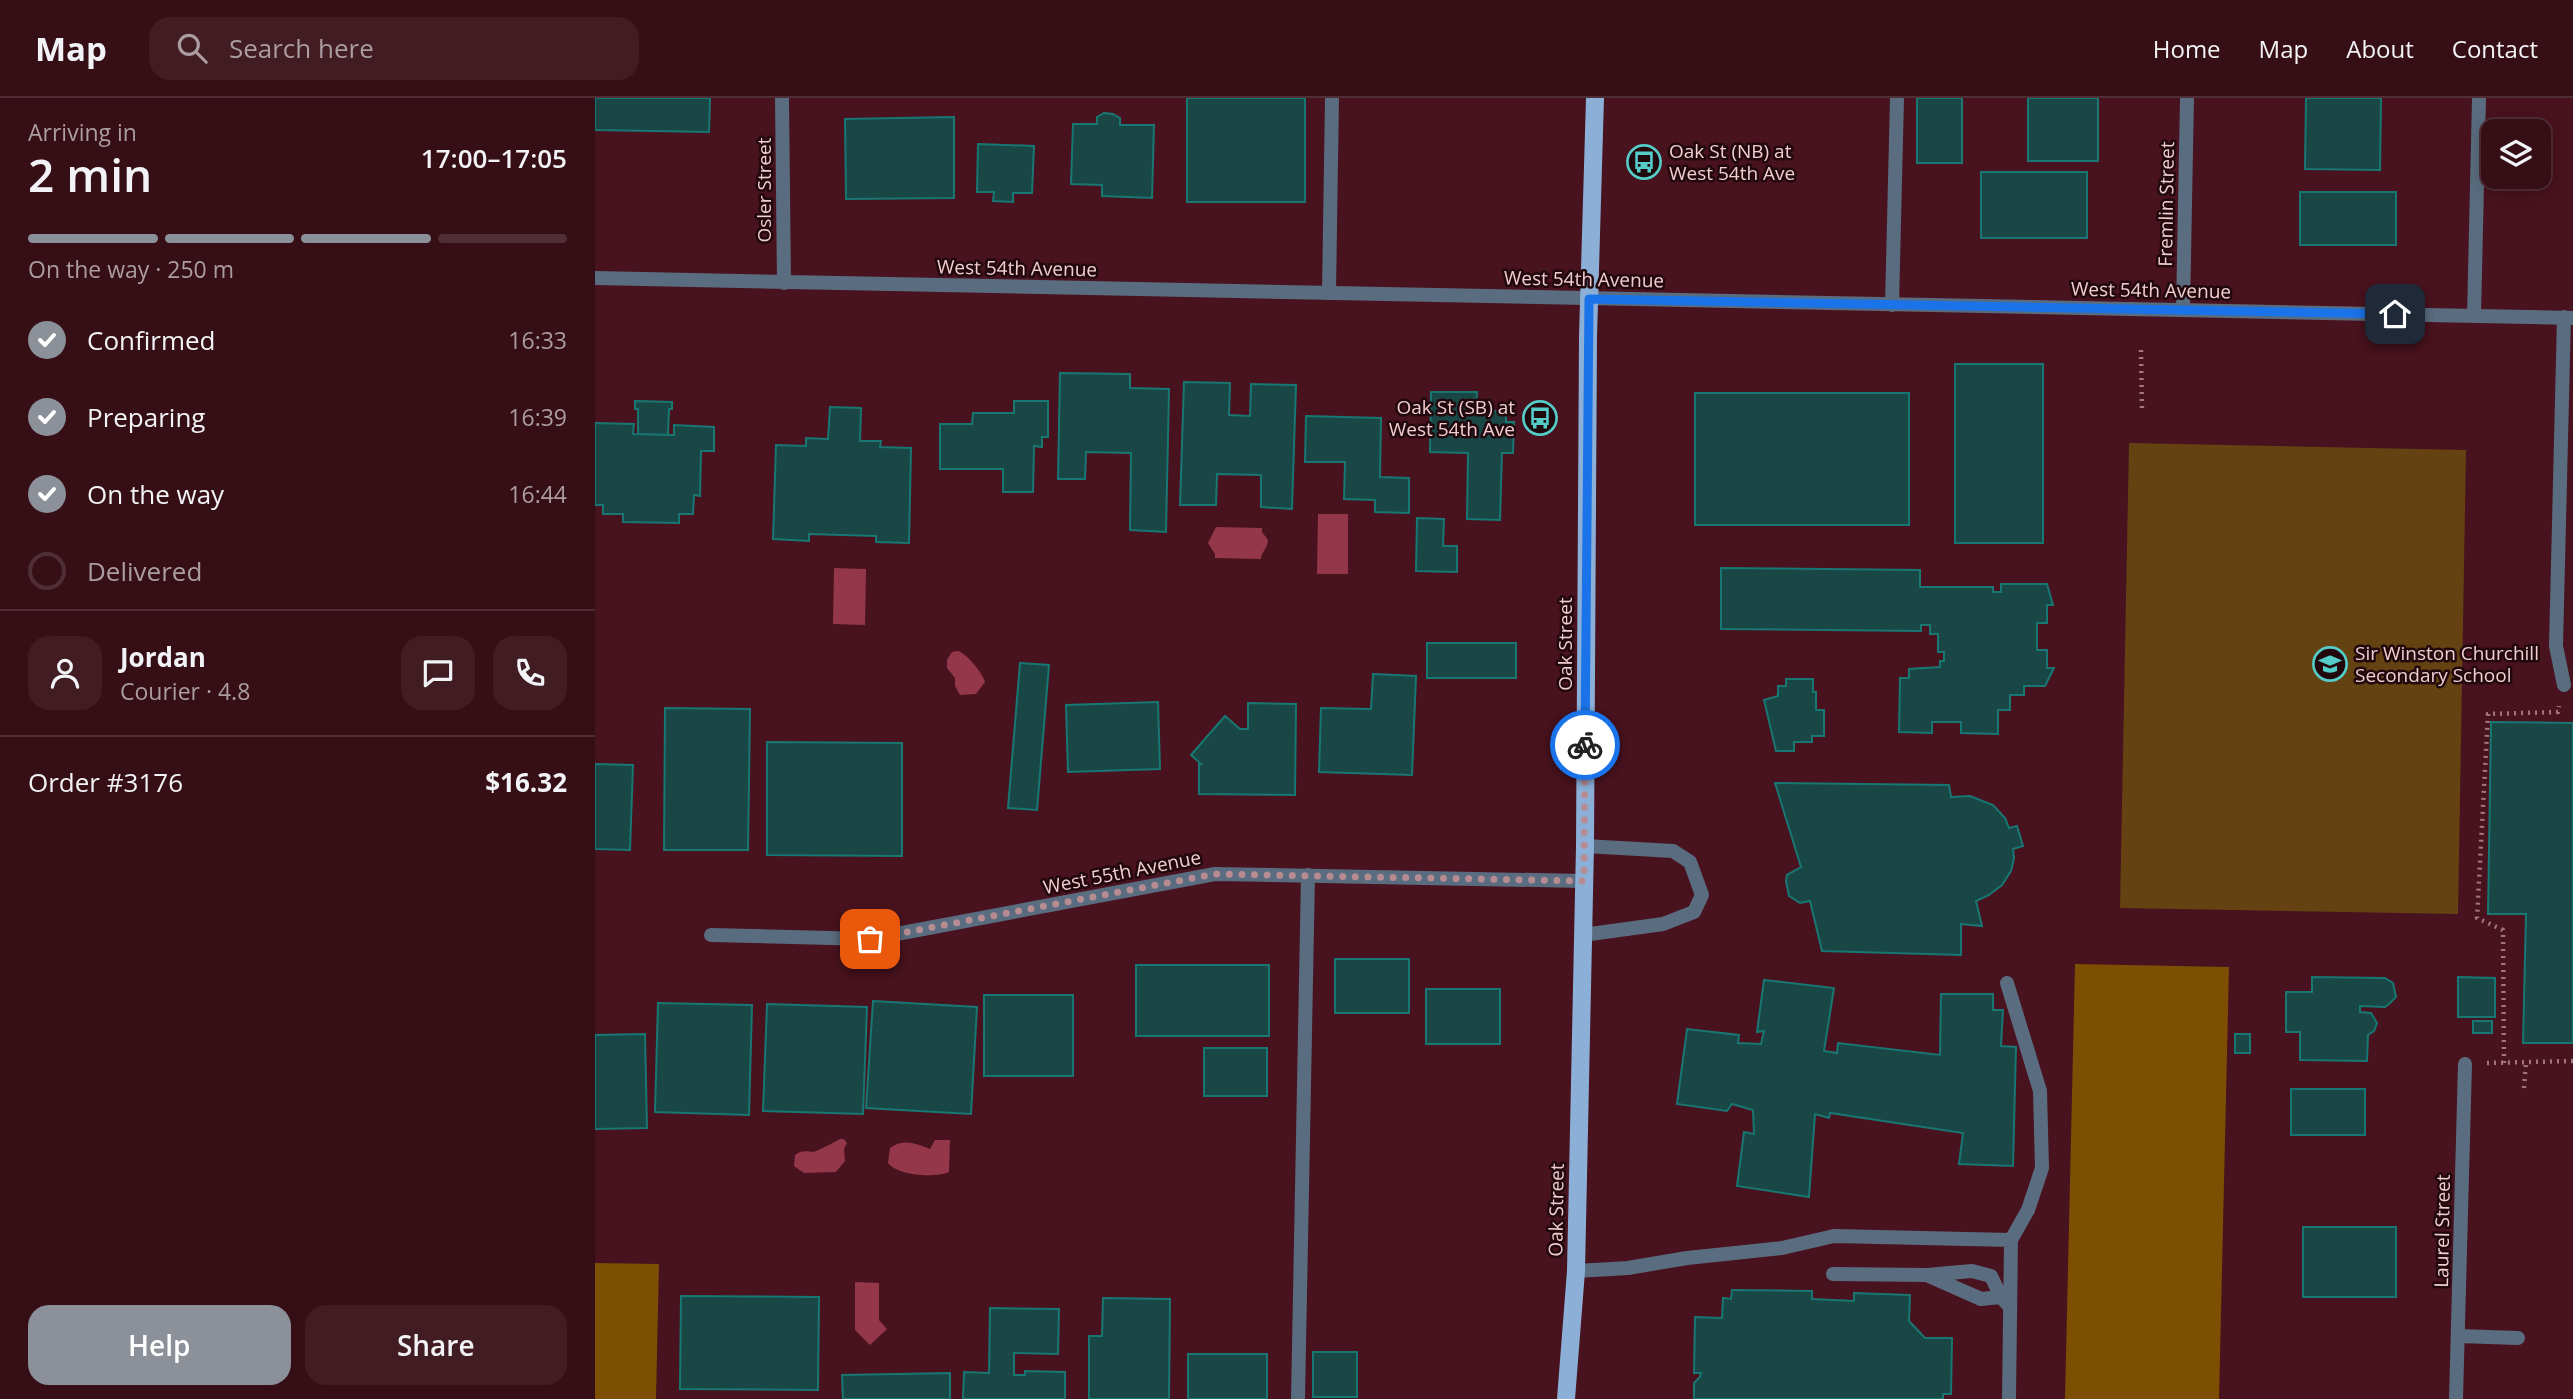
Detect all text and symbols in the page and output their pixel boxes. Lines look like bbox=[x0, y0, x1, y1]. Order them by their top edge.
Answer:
search box bbox=[149, 17, 639, 80]
text: Map bbox=[35, 26, 107, 71]
icon: search bbox=[173, 29, 211, 67]
text: Search here bbox=[229, 30, 374, 66]
text: Home bbox=[2153, 32, 2221, 65]
text: Map bbox=[2259, 32, 2308, 65]
text: About bbox=[2346, 32, 2414, 65]
text: Contact bbox=[2452, 32, 2538, 65]
text: Arriving in bbox=[28, 116, 137, 148]
map controls bbox=[2481, 119, 2551, 189]
button: layers bbox=[2481, 119, 2551, 189]
street label: Osler Street bbox=[751, 137, 777, 243]
place label: Oak St (NB) at West 54th Ave bbox=[1669, 138, 1795, 186]
text: 17:00–17:05 bbox=[421, 140, 567, 176]
street label: Fremlin Street bbox=[2152, 141, 2180, 267]
text: 2 min bbox=[28, 143, 152, 205]
bus stop icon: Oak St (NB) at West 54th Ave bbox=[1625, 143, 1663, 181]
text: On the way · 250 m bbox=[28, 253, 234, 285]
street label: West 54th Avenue bbox=[937, 254, 1097, 282]
street label: West 54th Avenue bbox=[1504, 265, 1664, 293]
street label: West 54th Avenue bbox=[2071, 276, 2231, 304]
pin bbox=[2365, 284, 2425, 344]
icon: home bbox=[2376, 295, 2414, 333]
icon: check bbox=[28, 321, 66, 359]
text: Confirmed bbox=[87, 322, 215, 358]
text: 16:33 bbox=[508, 324, 567, 356]
place label: Oak St (SB) at West 54th Ave bbox=[1389, 394, 1515, 442]
icon: check bbox=[28, 398, 66, 436]
text: Preparing bbox=[87, 399, 205, 435]
bus stop icon: Oak St (SB) at West 54th Ave bbox=[1521, 399, 1559, 437]
text: 16:39 bbox=[508, 401, 567, 433]
icon: check bbox=[28, 475, 66, 513]
text: On the way bbox=[87, 476, 224, 512]
text: 16:44 bbox=[508, 478, 567, 510]
text: Delivered bbox=[87, 553, 202, 589]
street label: Oak Street bbox=[1552, 597, 1578, 691]
button: person bbox=[28, 636, 102, 710]
button: chat bbox=[401, 636, 475, 710]
button: phone bbox=[493, 636, 567, 710]
text: Jordan bbox=[120, 639, 206, 675]
place label: Sir Winston Churchill Secondary School bbox=[2355, 640, 2539, 688]
school or university icon: Sir Winston Churchill Secondary School bbox=[2311, 645, 2349, 683]
text: Courier · 4.8 bbox=[120, 675, 250, 707]
courier bbox=[1550, 710, 1620, 780]
icon: bike bbox=[1566, 726, 1604, 764]
text: Order #3176 bbox=[28, 764, 183, 800]
text: $16.32 bbox=[485, 764, 567, 800]
street label: West 55th Avenue bbox=[1041, 844, 1203, 900]
pin bbox=[840, 909, 900, 969]
icon: bag bbox=[851, 920, 889, 958]
street label: Oak Street bbox=[1542, 1163, 1570, 1257]
street label: Laurel Street bbox=[2428, 1174, 2456, 1288]
button: Help bbox=[28, 1305, 291, 1385]
button: Share bbox=[305, 1305, 567, 1385]

